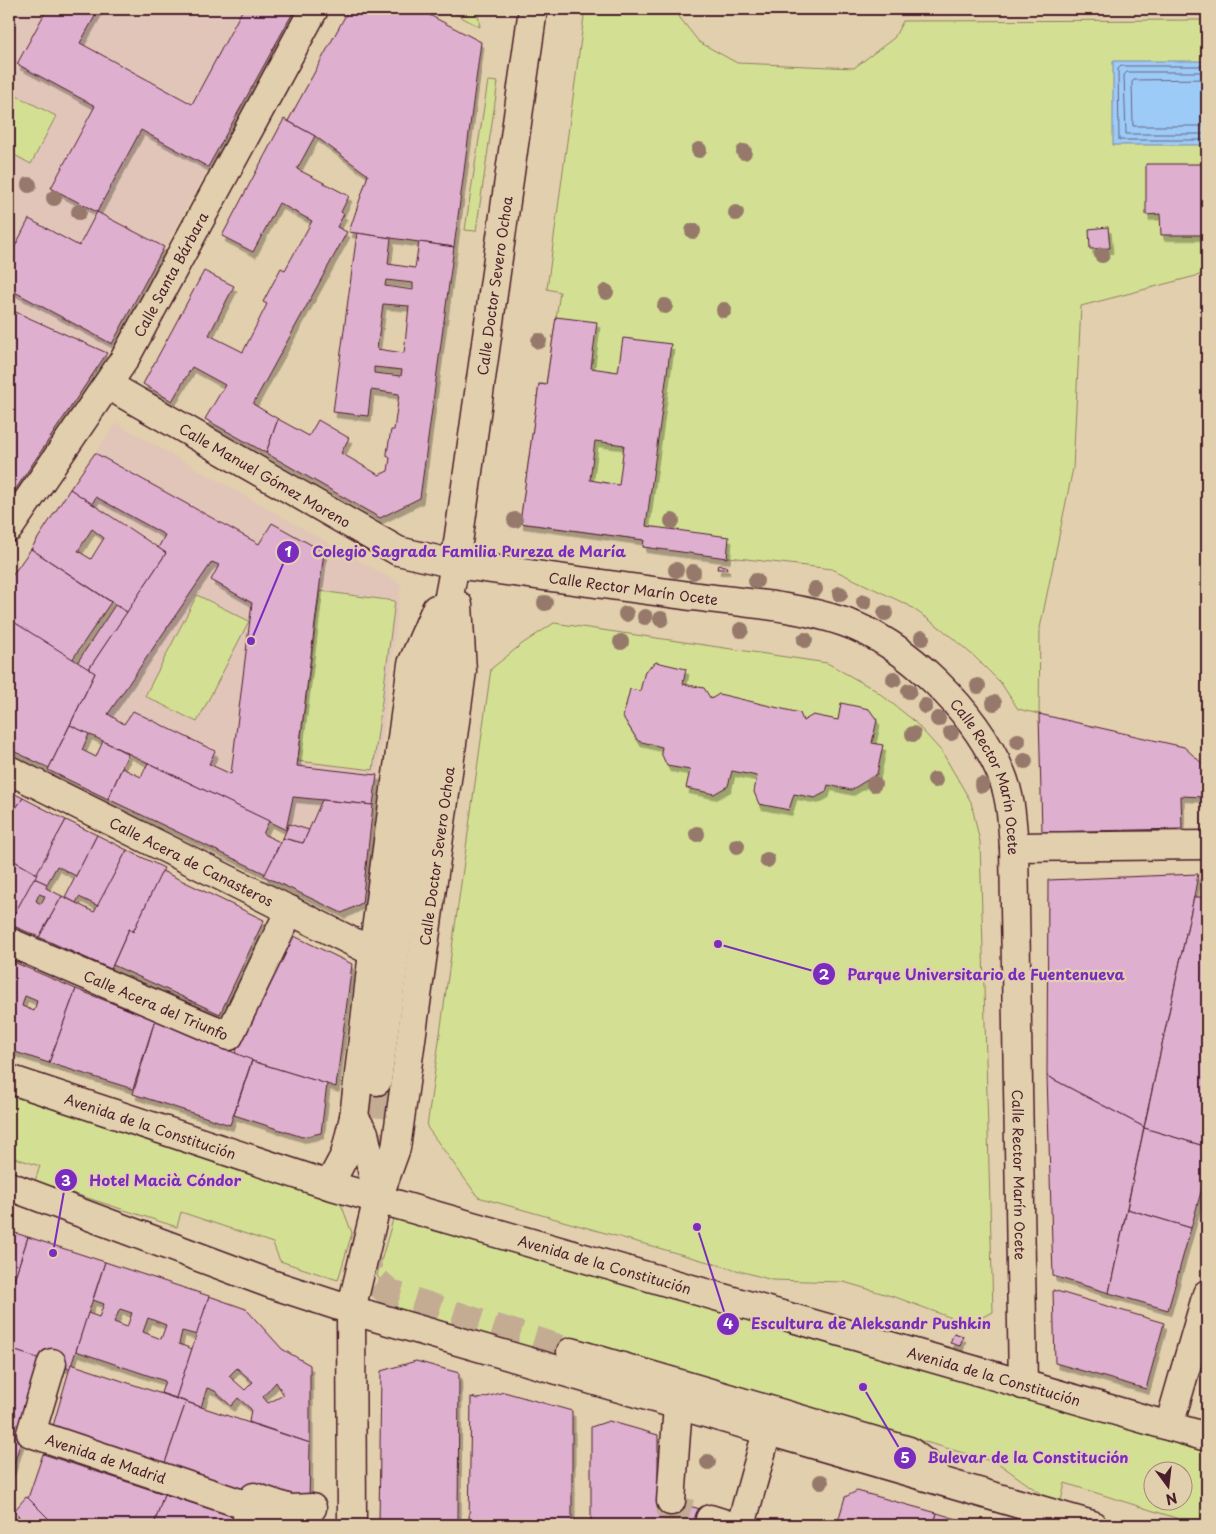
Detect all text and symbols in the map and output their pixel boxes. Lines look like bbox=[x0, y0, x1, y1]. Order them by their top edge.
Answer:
street label: Calle Doctor Severo Ochoa bbox=[471, 195, 517, 377]
street label: Calle Santa Bárbara bbox=[128, 208, 213, 341]
street label: Calle Manuel Gómez Moreno bbox=[175, 417, 355, 532]
callout: Colegio Sagrada Familia Pureza de María bbox=[275, 537, 637, 567]
text: 1 bbox=[284, 539, 292, 562]
text: Colegio Sagrada Familia Pureza de María bbox=[312, 539, 626, 562]
street label: Calle Rector Marín Ocete bbox=[547, 566, 719, 610]
street label: Calle Rector Marín Ocete bbox=[946, 694, 1025, 856]
street label: Calle Doctor Severo Ochoa bbox=[414, 765, 459, 947]
street label: Calle Acera de Canasteros bbox=[106, 811, 277, 911]
callout: Parque Universitario de Fuentenueva bbox=[812, 959, 1135, 989]
text: 2 bbox=[819, 962, 830, 985]
text: Parque Universitario de Fuentenueva bbox=[847, 962, 1126, 985]
street label: Calle Acera del Triunfo bbox=[80, 965, 232, 1045]
street label: Avenida de la Constitución bbox=[62, 1088, 239, 1164]
street label: Calle Rector Marín Ocete bbox=[1008, 1089, 1031, 1261]
callout: Hotel Macià Cóndor bbox=[54, 1165, 251, 1195]
text: 3 bbox=[61, 1168, 71, 1191]
text: Hotel Macià Cóndor bbox=[89, 1168, 241, 1191]
street label: Avenida de la Constitución bbox=[516, 1229, 694, 1299]
callout: Escultura de Aleksandr Pushkin bbox=[716, 1309, 1001, 1339]
text: 4 bbox=[723, 1311, 733, 1334]
text: Escultura de Aleksandr Pushkin bbox=[751, 1311, 991, 1334]
street label: Avenida de la Constitución bbox=[905, 1341, 1083, 1411]
street label: Avenida de Madrid bbox=[43, 1428, 169, 1488]
callout: Bulevar de la Constitución bbox=[892, 1443, 1138, 1473]
text: 5 bbox=[900, 1445, 910, 1468]
text: Bulevar de la Constitución bbox=[927, 1445, 1129, 1468]
north arrow bbox=[1144, 1462, 1194, 1512]
text: N bbox=[1163, 1487, 1180, 1511]

